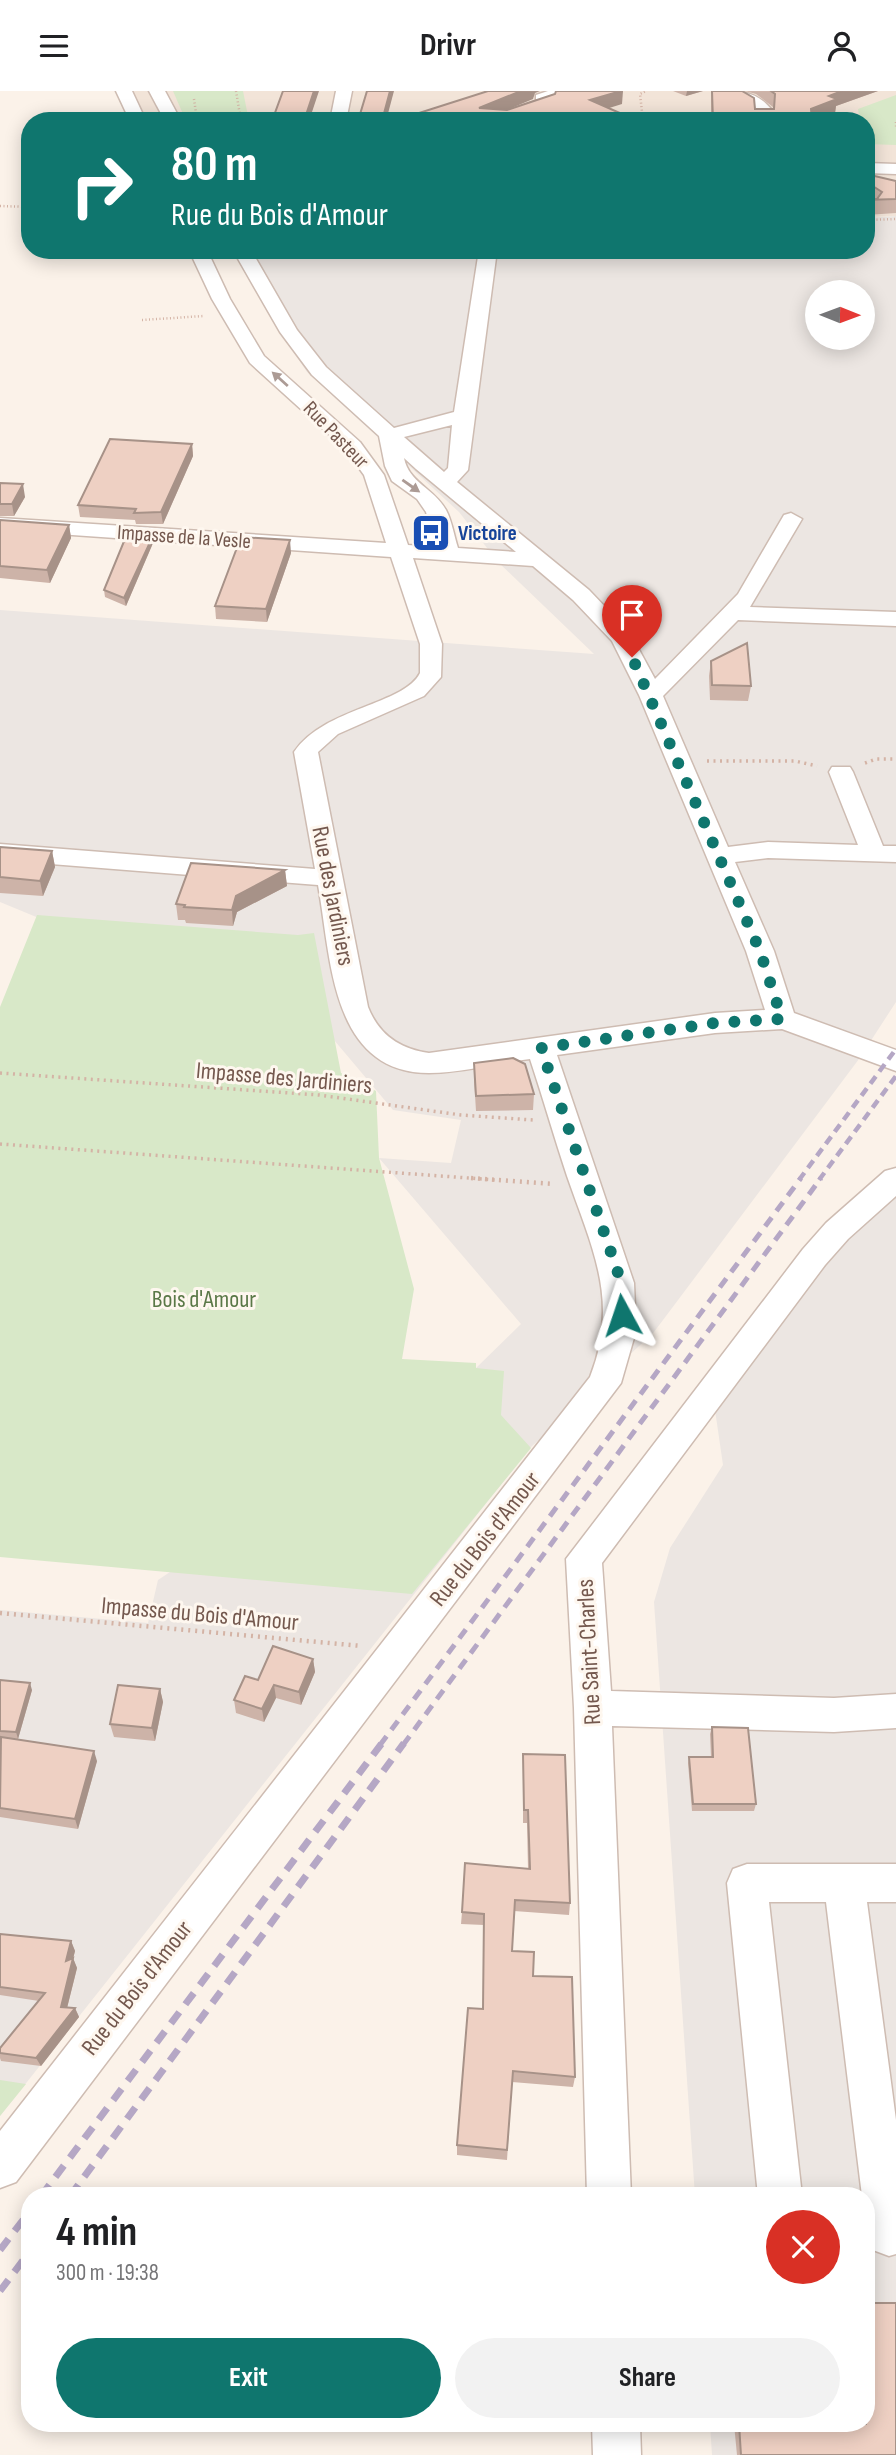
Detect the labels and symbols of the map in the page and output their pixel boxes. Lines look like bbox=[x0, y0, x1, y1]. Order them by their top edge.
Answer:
north arrow bbox=[805, 280, 875, 350]
one-way arrow bbox=[271, 372, 288, 387]
street label: Rue Pasteur bbox=[298, 396, 374, 474]
one-way arrow bbox=[402, 479, 420, 493]
bus stop icon: Victoire bbox=[410, 512, 452, 554]
street label: Impasse de la Vesle bbox=[116, 520, 252, 554]
place label: Victoire bbox=[458, 521, 517, 546]
pin bbox=[602, 585, 662, 657]
street label: Rue des Jardiniers bbox=[305, 824, 361, 968]
street label: Impasse des Jardiniers bbox=[195, 1056, 373, 1100]
position arrow bbox=[585, 1278, 659, 1352]
park label: Bois d'Amour bbox=[152, 1285, 256, 1314]
street label: Rue du Bois d'Amour bbox=[423, 1466, 547, 1612]
street label: Rue Saint-Charles bbox=[571, 1578, 607, 1726]
street label: Impasse du Bois d'Amour bbox=[100, 1591, 300, 1637]
street label: Rue du Bois d'Amour bbox=[75, 1915, 199, 2061]

